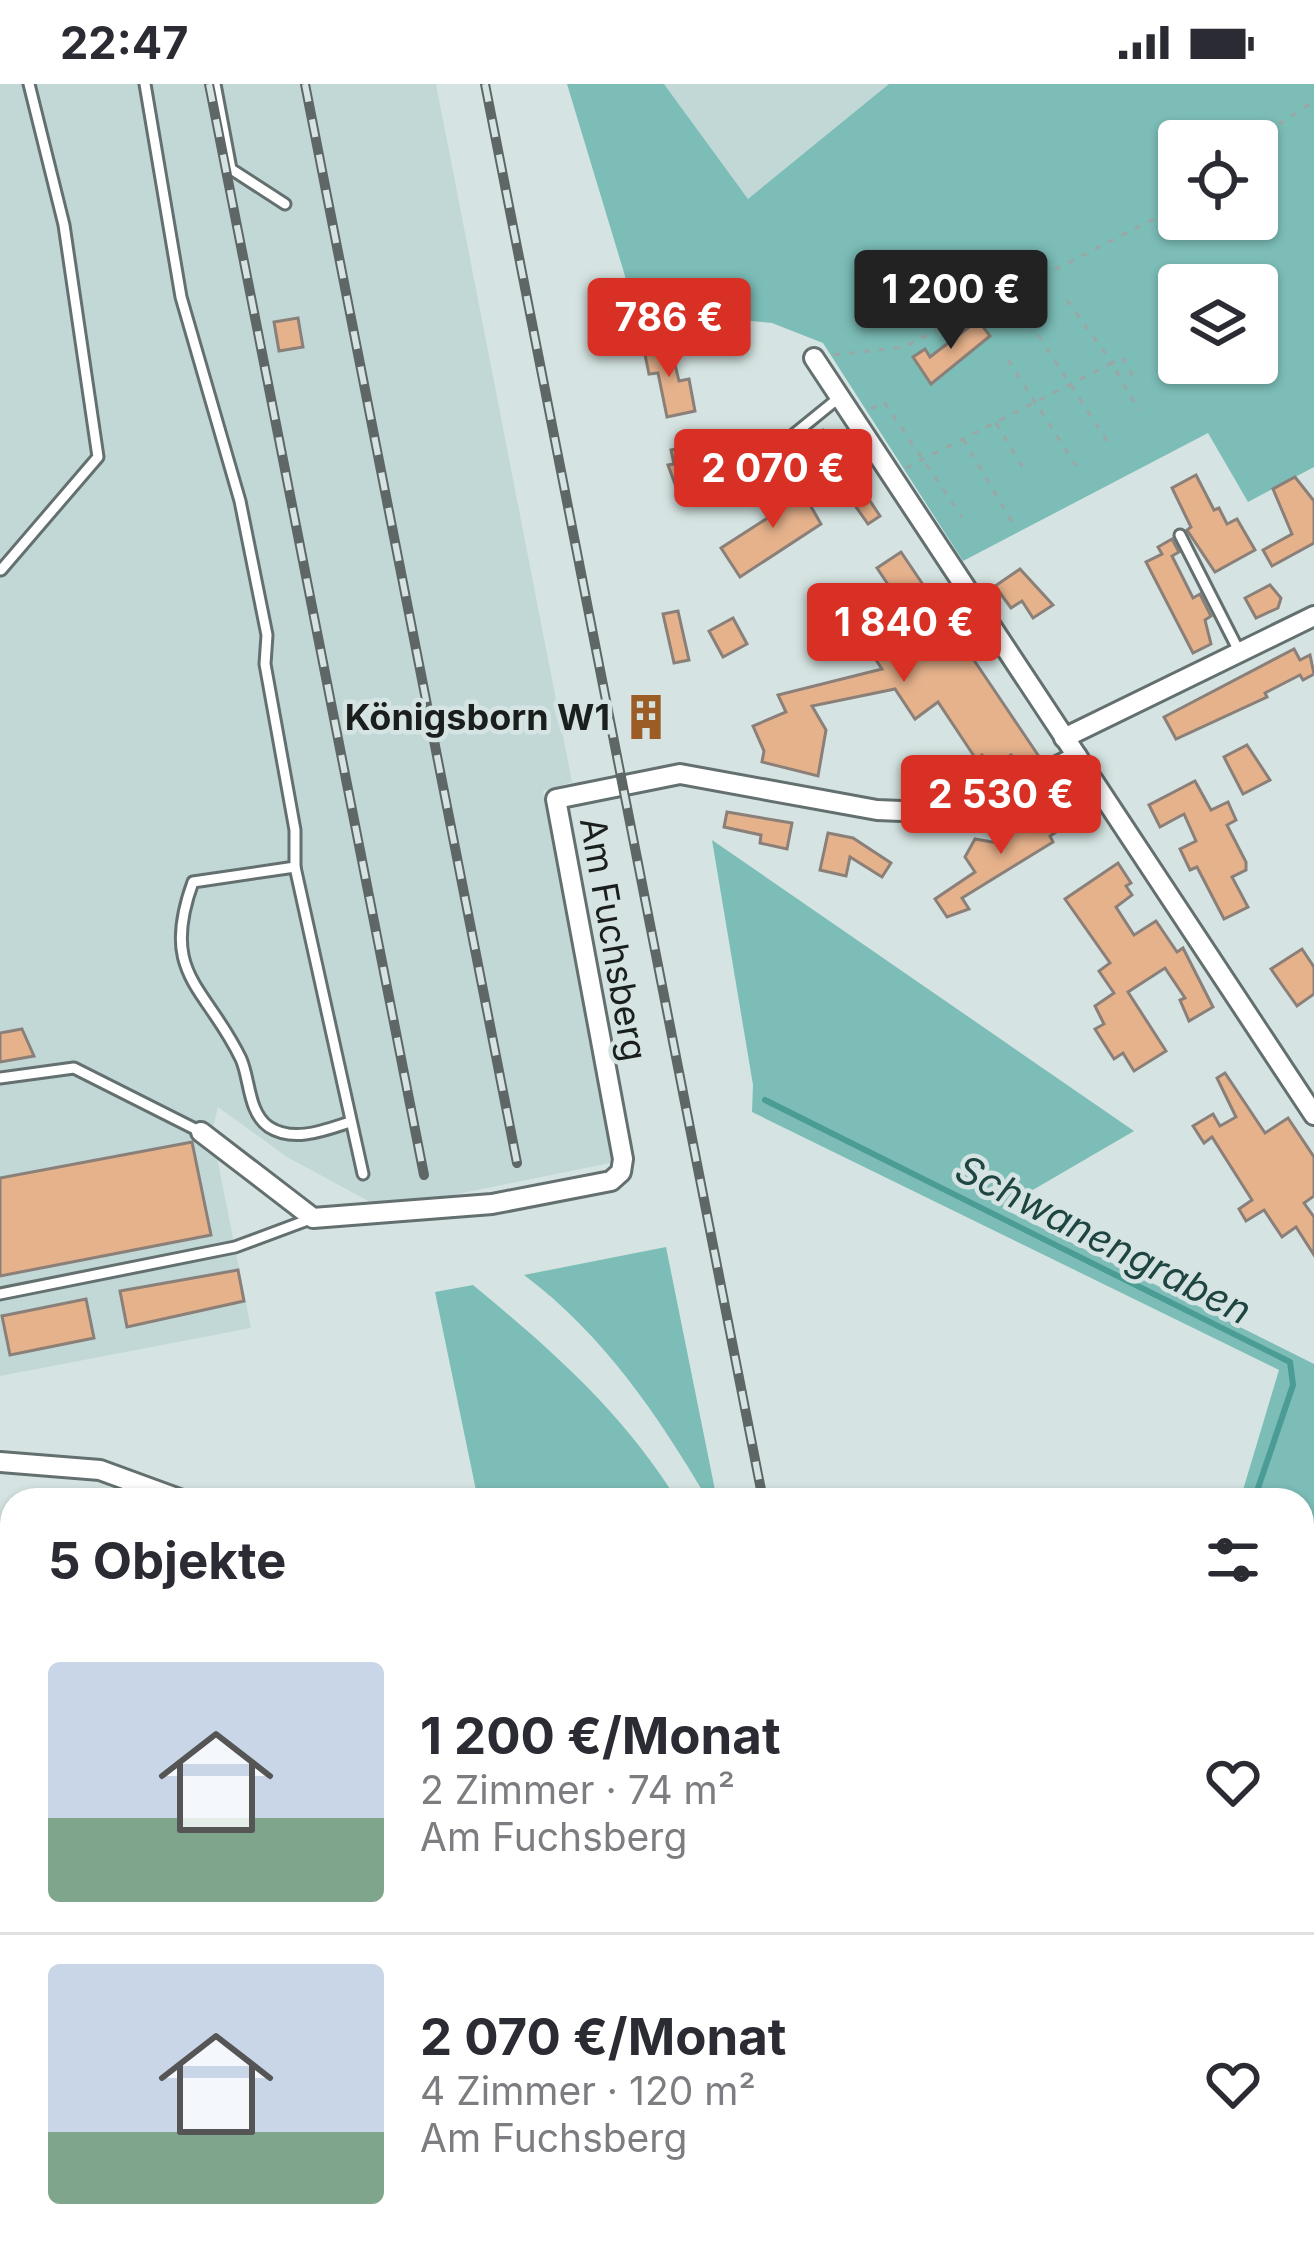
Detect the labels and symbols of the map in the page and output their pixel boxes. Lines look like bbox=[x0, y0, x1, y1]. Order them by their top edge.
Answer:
pin: 1 200 € bbox=[840, 250, 1062, 352]
pin: 786 € bbox=[585, 278, 753, 380]
pin: 2 070 € bbox=[662, 429, 884, 531]
pin: 1 840 € bbox=[793, 583, 1015, 685]
building icon: Königsborn W1 bbox=[621, 692, 671, 742]
place label: Königsborn W1 bbox=[345, 695, 610, 739]
pin: 2 530 € bbox=[890, 755, 1112, 857]
street label: Am Fuchsberg bbox=[571, 814, 657, 1064]
water label: Schwanengraben bbox=[948, 1144, 1260, 1334]

